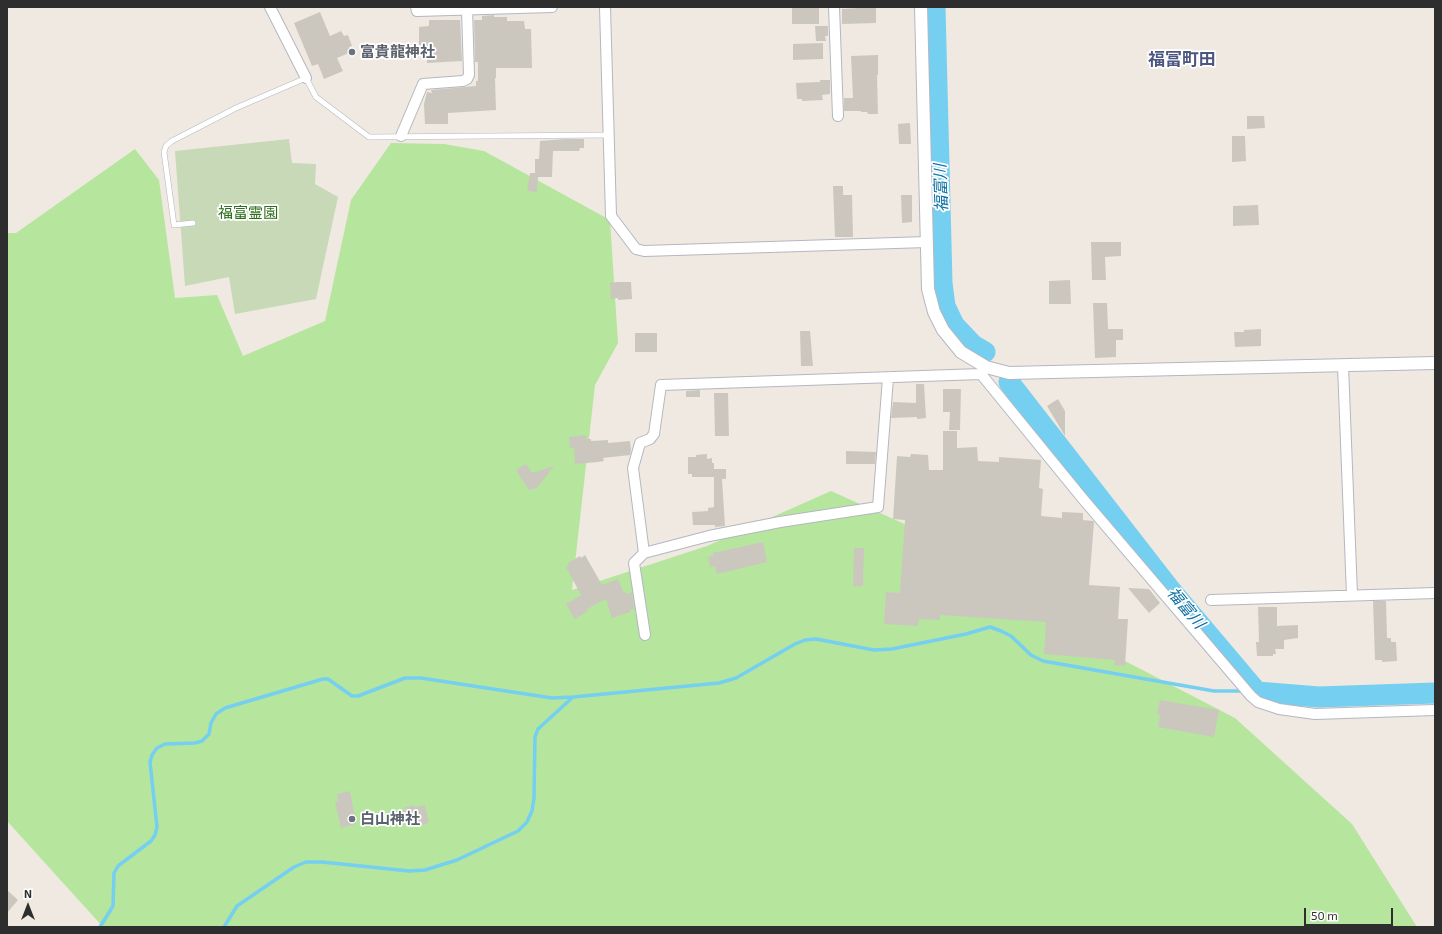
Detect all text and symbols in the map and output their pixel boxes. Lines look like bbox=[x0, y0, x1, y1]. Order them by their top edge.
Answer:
place label: 富貴龍神社 bbox=[360, 43, 435, 61]
marker: 富貴龍神社 bbox=[347, 47, 357, 57]
district label: 福富町田 bbox=[1148, 49, 1216, 69]
water label: 福富川 bbox=[931, 164, 951, 212]
park label: 福富霊園 bbox=[218, 204, 278, 222]
water label: 福富川 bbox=[1163, 583, 1209, 633]
place label: 白山神社 bbox=[360, 810, 420, 828]
marker: 白山神社 bbox=[347, 814, 357, 824]
north arrow bbox=[8, 886, 48, 926]
text: N bbox=[24, 887, 32, 900]
scale bar bbox=[1306, 900, 1395, 926]
text: 50 m bbox=[1311, 908, 1338, 922]

